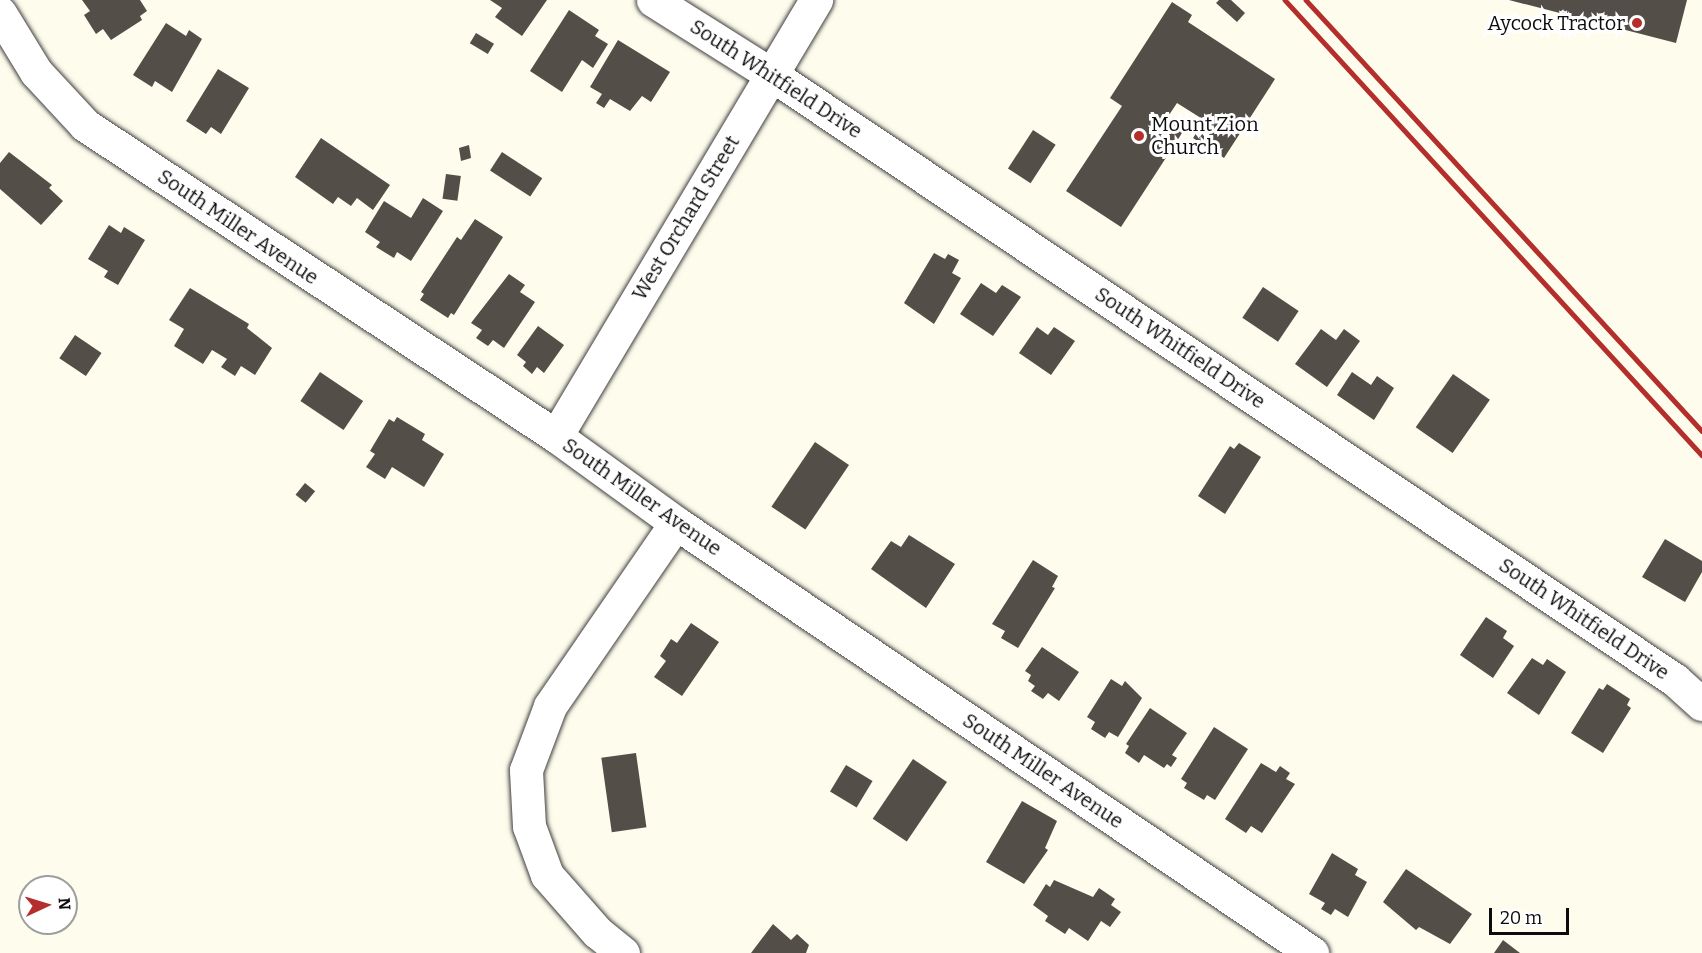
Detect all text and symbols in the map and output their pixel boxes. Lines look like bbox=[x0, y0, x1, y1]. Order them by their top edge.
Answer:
place label: Aycock Tractor bbox=[1487, 11, 1625, 35]
street label: South Whitfield Drive bbox=[686, 14, 866, 144]
marker: Aycock Tractor bbox=[1630, 16, 1644, 30]
place label: Mount Zion Church bbox=[1151, 112, 1259, 159]
marker: Mount Zion Church bbox=[1132, 129, 1146, 143]
street label: West Orchard Street bbox=[627, 131, 745, 305]
street label: South Miller Avenue bbox=[153, 164, 323, 290]
street label: South Whitfield Drive bbox=[1090, 282, 1270, 414]
street label: South Miller Avenue bbox=[558, 433, 726, 561]
street label: South Whitfield Drive bbox=[1494, 553, 1674, 685]
street label: South Miller Avenue bbox=[958, 708, 1128, 834]
north arrow bbox=[18, 875, 78, 935]
scale bar bbox=[1492, 896, 1572, 934]
text: N bbox=[55, 897, 74, 911]
text: 20 m bbox=[1500, 907, 1542, 929]

